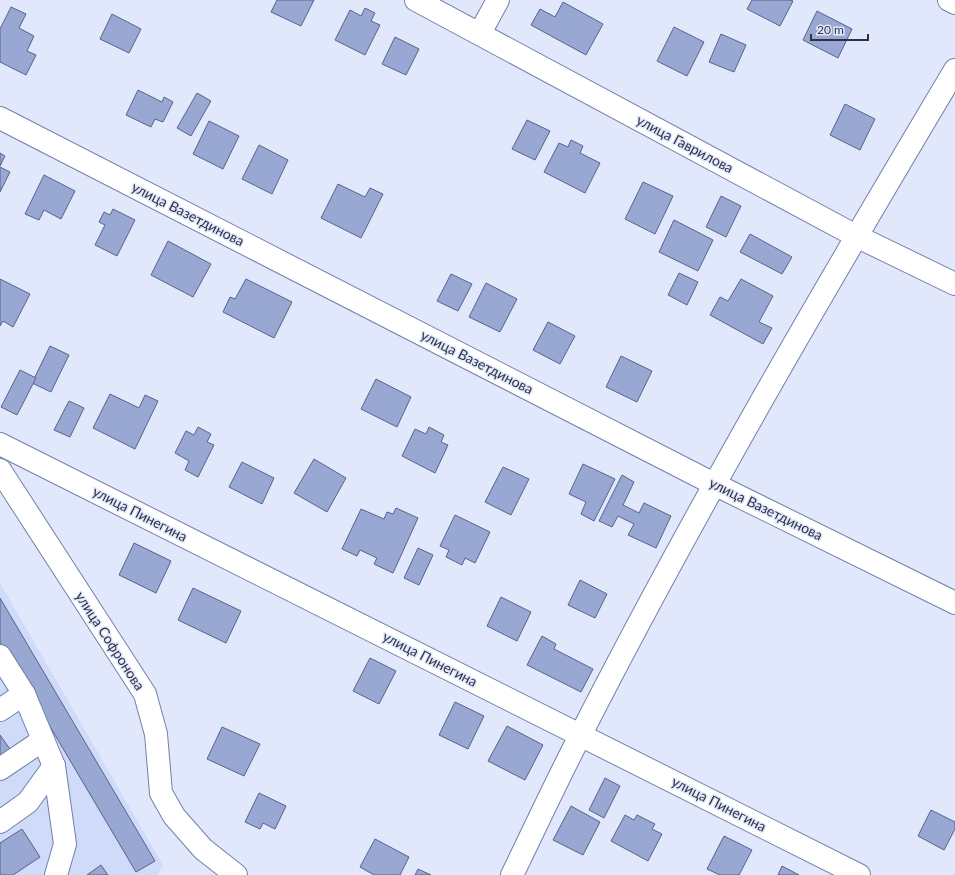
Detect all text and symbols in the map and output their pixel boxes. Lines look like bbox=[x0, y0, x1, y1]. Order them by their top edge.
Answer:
scale bar bbox=[811, 16, 868, 42]
text: 20 m bbox=[817, 22, 844, 37]
street label: улица Гаврилова bbox=[634, 111, 737, 176]
street label: улица Вазетдинова bbox=[129, 178, 247, 249]
street label: улица Вазетдинова bbox=[418, 326, 536, 397]
street label: улица Вазетдинова bbox=[707, 474, 826, 543]
street label: улица Пинегина bbox=[90, 482, 190, 545]
street label: улица Софронова bbox=[72, 588, 149, 693]
street label: улица Пинегина bbox=[380, 627, 480, 690]
street label: улица Пинегина bbox=[669, 772, 769, 835]

